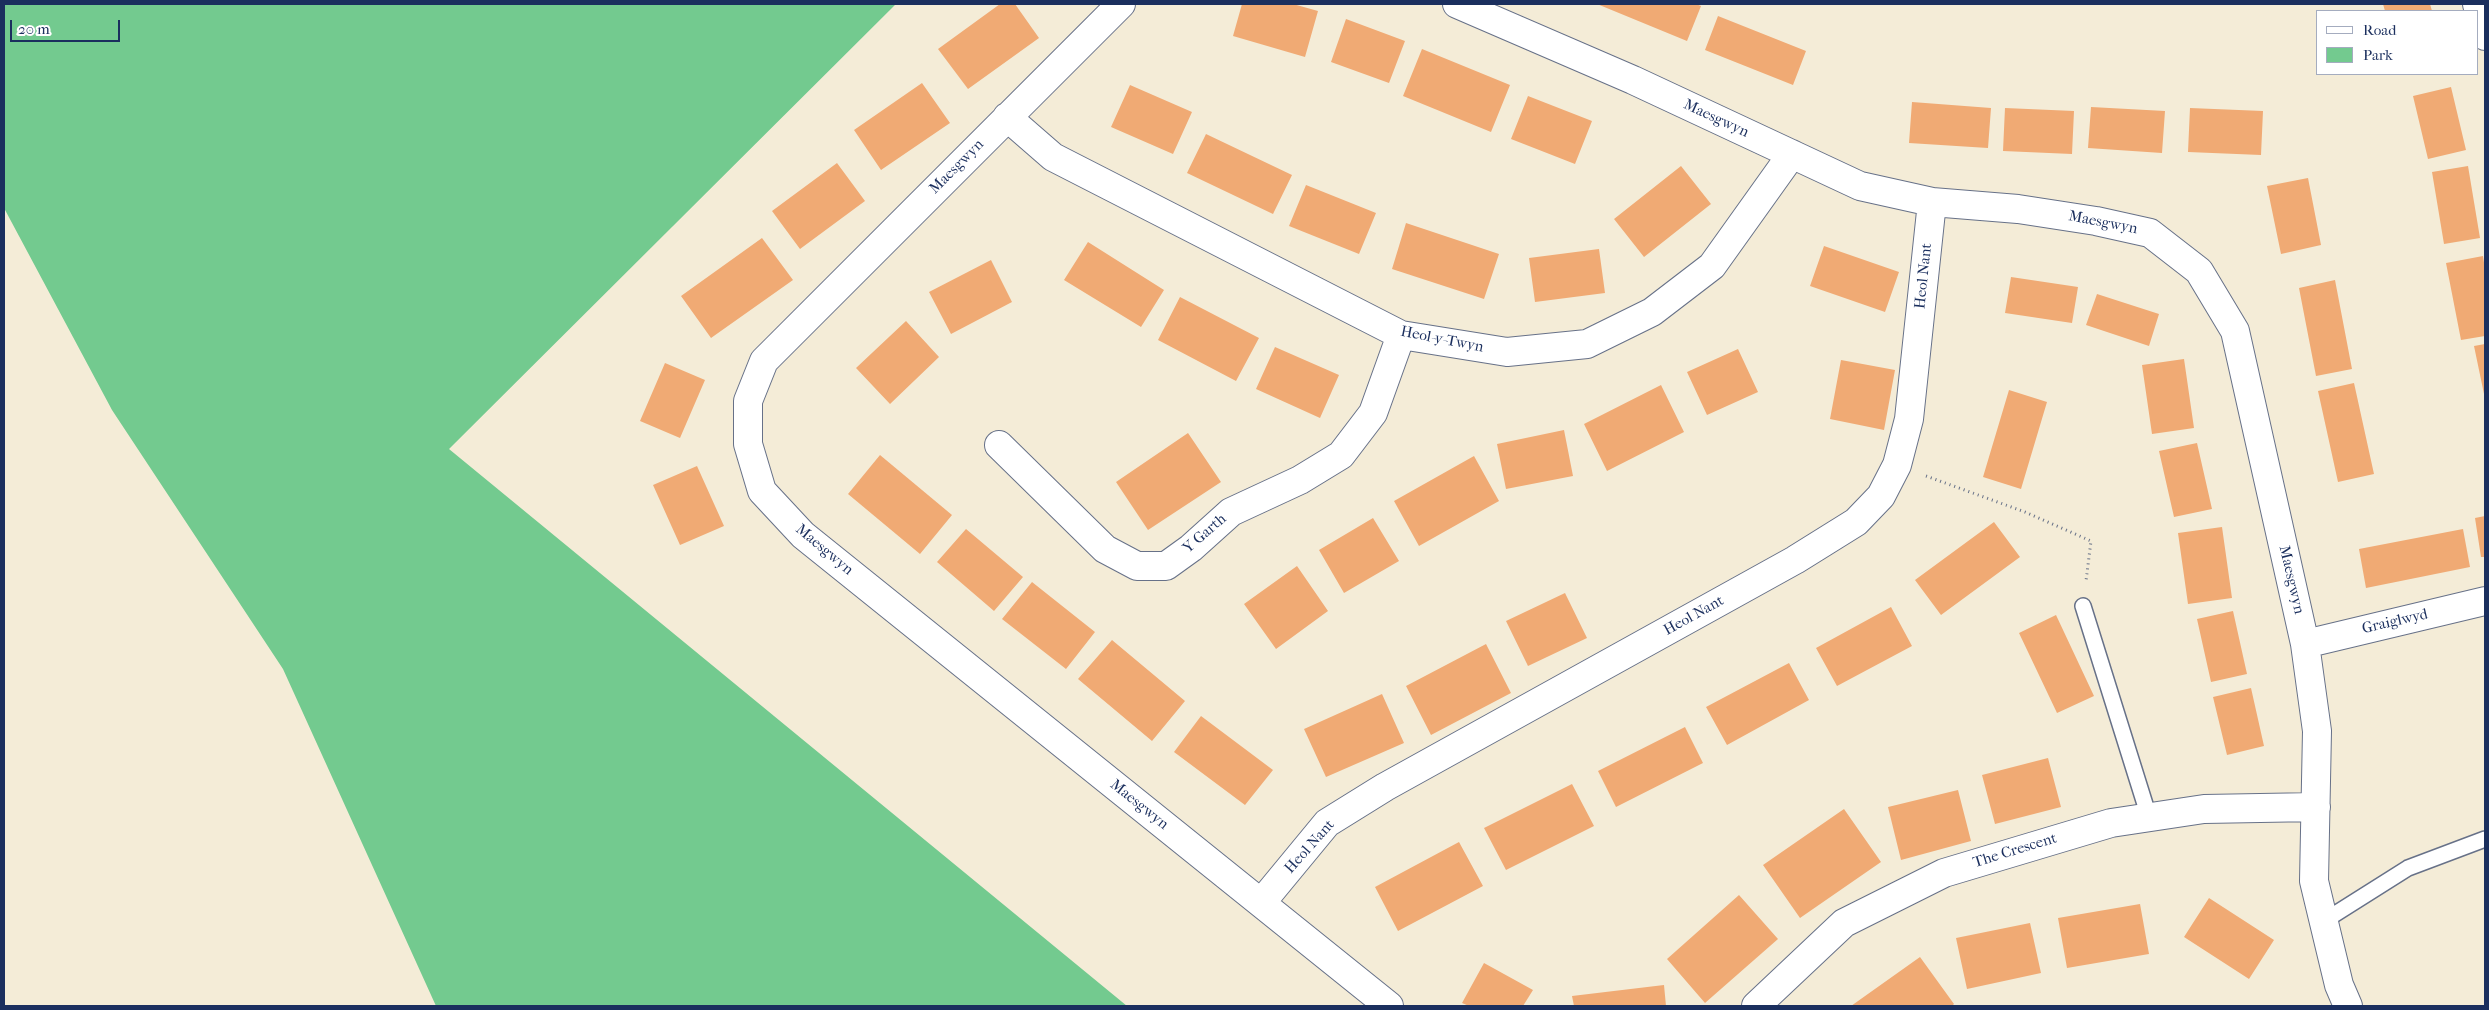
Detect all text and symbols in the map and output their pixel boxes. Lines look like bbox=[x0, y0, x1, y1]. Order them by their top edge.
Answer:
scale bar bbox=[12, 10, 122, 42]
legend bbox=[2316, 10, 2479, 75]
text: 20 m bbox=[18, 20, 50, 38]
text: Road bbox=[2363, 21, 2396, 39]
text: Park bbox=[2363, 46, 2393, 64]
street label: Maesgwyn bbox=[1681, 96, 1751, 142]
street label: Maesgwyn bbox=[926, 136, 988, 198]
street label: Maesgwyn bbox=[2067, 208, 2139, 238]
street label: Heol Nant bbox=[1912, 242, 1936, 310]
street label: Heol-y-Twyn bbox=[1399, 323, 1485, 357]
street label: Y Garth bbox=[1180, 510, 1230, 558]
street label: Maesgwyn bbox=[791, 521, 857, 579]
street label: Maesgwyn bbox=[2274, 544, 2308, 616]
street label: Heol Nant bbox=[1661, 592, 1727, 640]
street label: Graiglwyd bbox=[2360, 606, 2430, 638]
street label: Maesgwyn bbox=[1106, 776, 1172, 834]
street label: Heol Nant bbox=[1281, 816, 1339, 878]
street label: The Crescent bbox=[1971, 830, 2059, 872]

